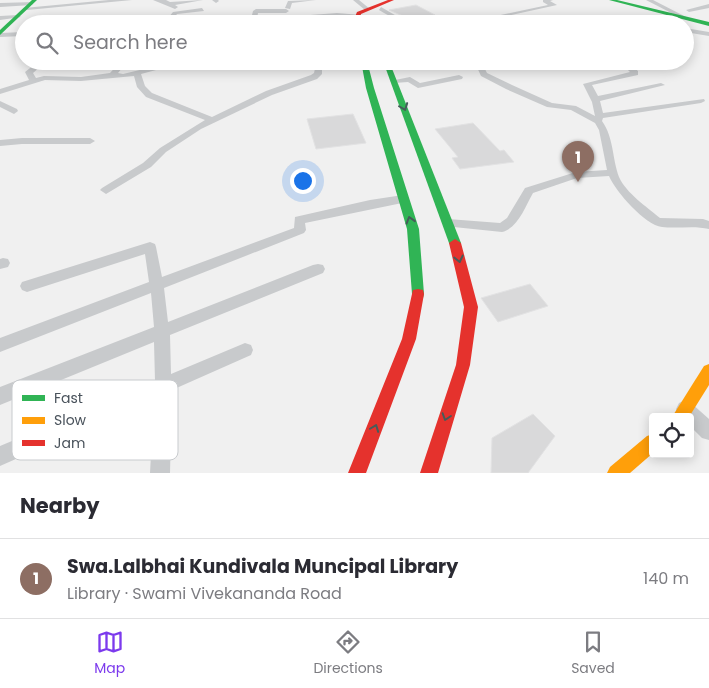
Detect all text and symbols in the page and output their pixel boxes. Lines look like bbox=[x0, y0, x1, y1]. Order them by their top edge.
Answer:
search box bbox=[15, 15, 694, 70]
icon: search bbox=[33, 29, 61, 57]
text: Search here bbox=[73, 29, 187, 56]
one-way arrow bbox=[398, 102, 408, 111]
pin: 1 bbox=[562, 141, 594, 182]
your location bbox=[290, 168, 316, 194]
one-way arrow bbox=[406, 217, 416, 225]
one-way arrow bbox=[453, 255, 464, 264]
legend bbox=[12, 380, 178, 460]
text: Fast bbox=[54, 388, 83, 408]
text: Slow bbox=[54, 410, 87, 430]
one-way arrow bbox=[442, 413, 452, 421]
map controls bbox=[649, 413, 694, 458]
button: locate bbox=[649, 413, 694, 458]
one-way arrow bbox=[369, 424, 379, 432]
text: Jam bbox=[54, 433, 85, 453]
text: Nearby bbox=[20, 491, 100, 520]
text: Swa.Lalbhai Kundivala Muncipal Library bbox=[67, 553, 458, 580]
text: 1 bbox=[33, 567, 39, 590]
text: 140 m bbox=[643, 567, 689, 590]
text: Library · Swami Vivekananda Road bbox=[67, 582, 342, 605]
tab: Map bbox=[94, 628, 125, 679]
tab: Directions bbox=[313, 628, 383, 679]
tab: Saved bbox=[571, 628, 615, 679]

